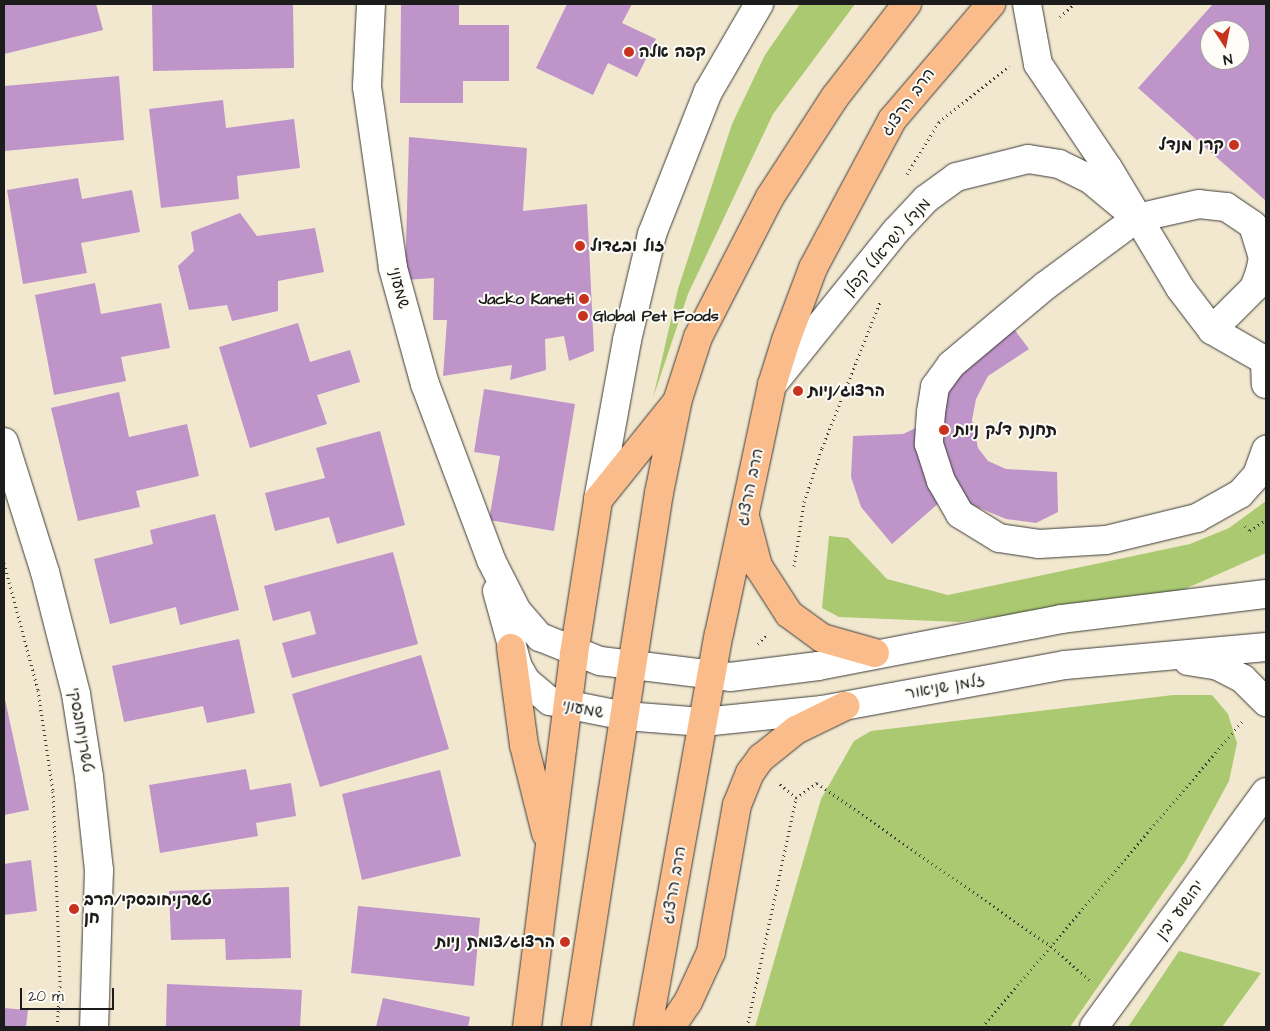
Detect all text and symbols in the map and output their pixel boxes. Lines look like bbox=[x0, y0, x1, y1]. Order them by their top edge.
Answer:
north arrow bbox=[1200, 20, 1250, 70]
place label: קפה אלה bbox=[639, 42, 706, 62]
marker: קפה אלה bbox=[623, 46, 635, 58]
text: N bbox=[1221, 48, 1234, 69]
street label: הרב הרצוג bbox=[877, 64, 939, 140]
place label: קרן מנדל bbox=[1159, 135, 1224, 155]
marker: קרן מנדל bbox=[1228, 139, 1240, 151]
street label: מנדל (ישראל) קפלן bbox=[839, 194, 935, 300]
place label: זול ובגדול bbox=[590, 236, 665, 256]
marker: זול ובגדול bbox=[574, 240, 586, 252]
street label: שמעוני bbox=[385, 265, 413, 311]
place label: Jacko Kaneti bbox=[479, 289, 574, 309]
marker: Jacko Kaneti bbox=[578, 293, 590, 305]
place label: Global Pet Foods bbox=[593, 306, 719, 326]
marker: Global Pet Foods bbox=[577, 310, 589, 322]
place label: הרצוג/ניות bbox=[808, 381, 885, 401]
marker: הרצוג/ניות bbox=[792, 385, 804, 397]
place label: תחנת דלק ניות bbox=[954, 420, 1057, 440]
marker: תחנת דלק ניות bbox=[938, 424, 950, 436]
street label: הרב הרצוג bbox=[732, 446, 768, 528]
street label: זלמן שניאור bbox=[904, 671, 986, 703]
street label: טשרניחובסקי bbox=[64, 686, 98, 774]
street label: שמעוני bbox=[561, 696, 605, 722]
street label: הרב הרצוג bbox=[658, 845, 690, 925]
street label: יהושוע יבין bbox=[1152, 876, 1208, 944]
place label: טשרניחובסקי/הרב חן bbox=[84, 890, 212, 928]
marker: טשרניחובסקי/הרב חן bbox=[68, 903, 80, 915]
place label: הרצוג/צומת ניות bbox=[435, 932, 555, 952]
marker: הרצוג/צומת ניות bbox=[559, 936, 571, 948]
scale bar bbox=[22, 978, 116, 1010]
text: 20 m bbox=[28, 986, 64, 1007]

